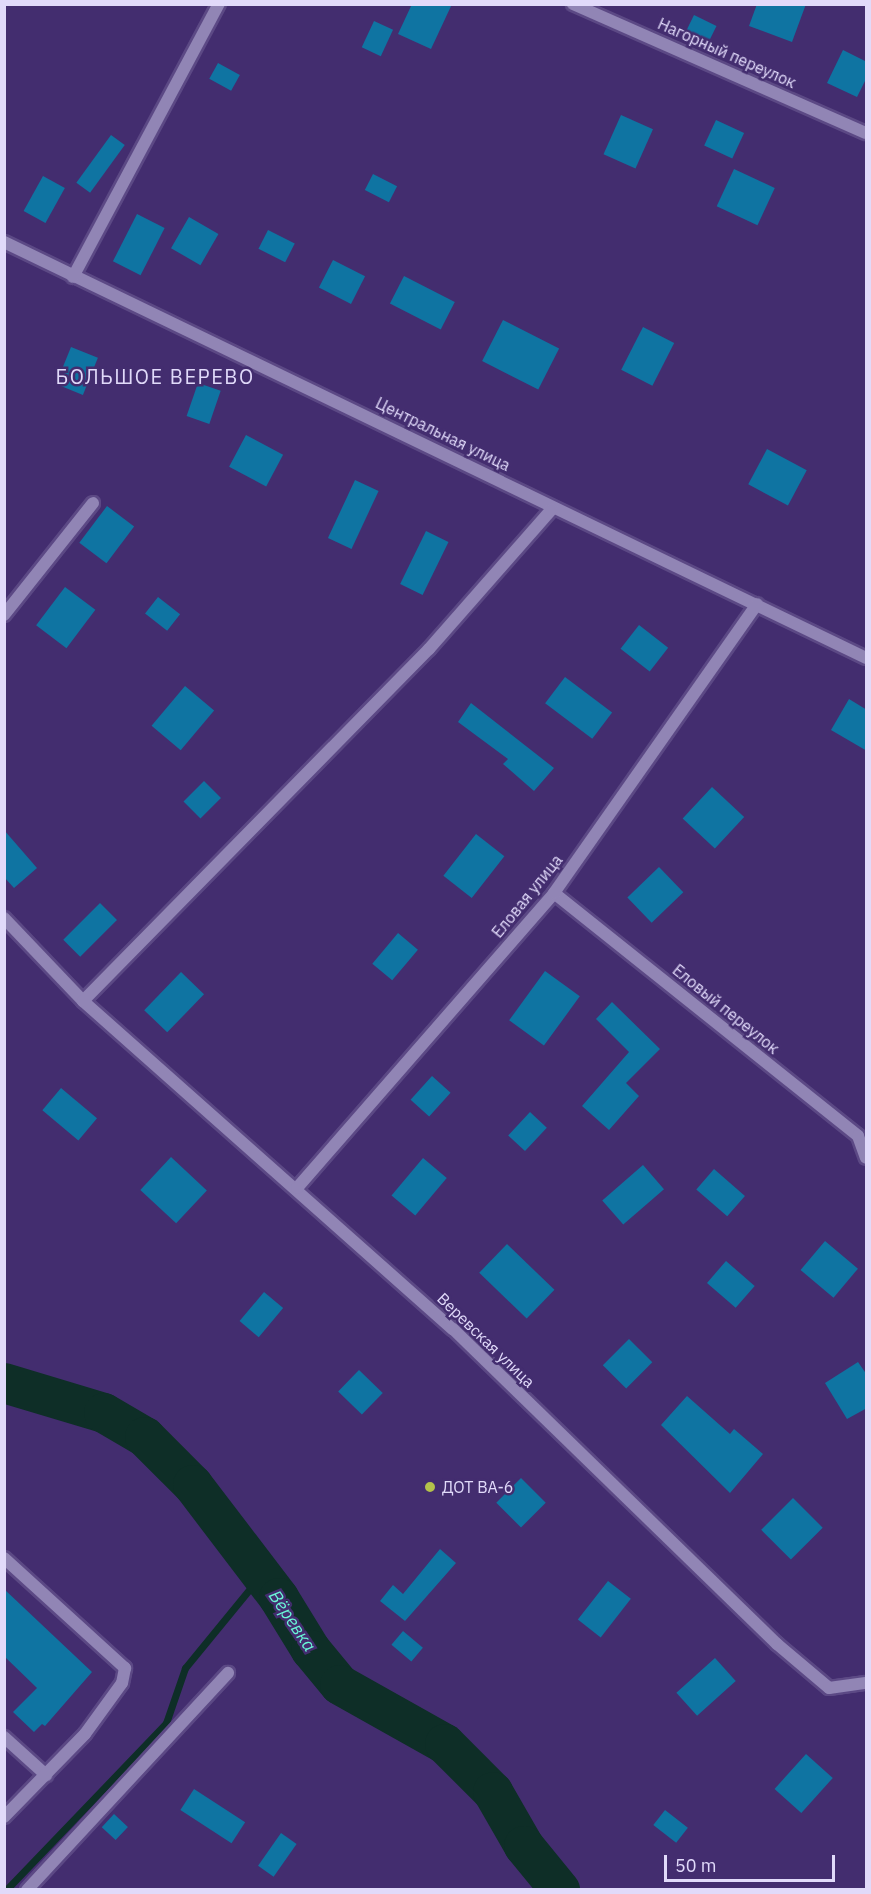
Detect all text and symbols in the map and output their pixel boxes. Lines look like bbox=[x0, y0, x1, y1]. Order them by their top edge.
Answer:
street label: Нагорный переулок bbox=[655, 14, 799, 92]
district label: БОЛЬШОЕ ВЕРЕВО bbox=[55, 364, 255, 388]
street label: Центральная улица bbox=[373, 393, 513, 475]
street label: Еловая улица bbox=[488, 851, 566, 941]
street label: Еловый переулок bbox=[669, 960, 783, 1058]
street label: Веревская улица bbox=[433, 1289, 539, 1391]
place label: ДОТ ВА-6 bbox=[442, 1477, 513, 1497]
marker: ДОТ ВА-6 bbox=[423, 1480, 437, 1494]
water label: Вёревка bbox=[264, 1586, 320, 1656]
scale bar bbox=[667, 1843, 838, 1881]
text: 50 m bbox=[675, 1854, 717, 1877]

